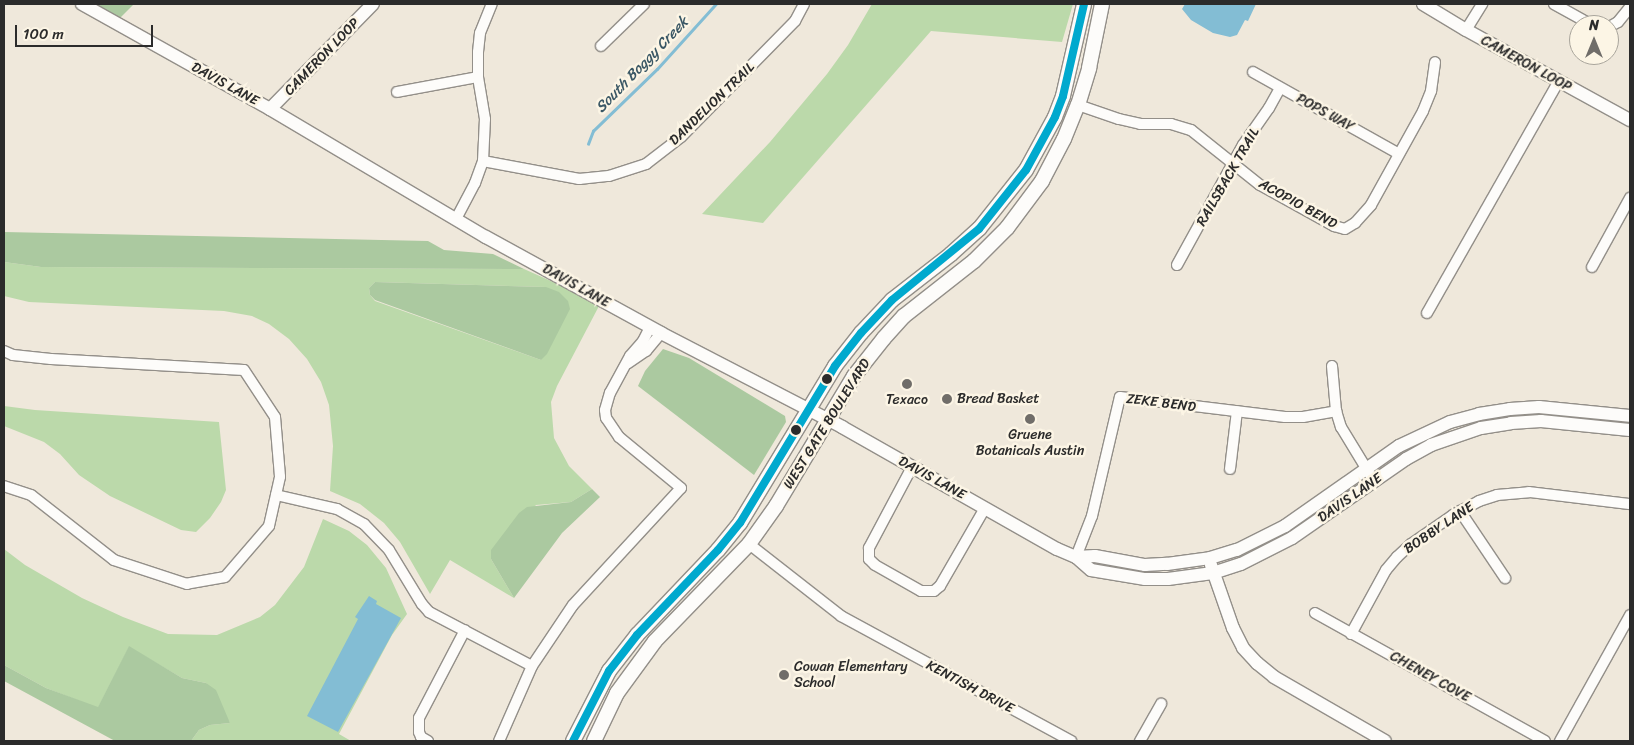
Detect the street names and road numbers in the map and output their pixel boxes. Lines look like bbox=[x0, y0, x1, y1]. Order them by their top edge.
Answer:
street label: CAMERON LOOP bbox=[281, 15, 363, 99]
street label: CAMERON LOOP bbox=[1478, 32, 1574, 96]
street label: DAVIS LANE bbox=[188, 59, 262, 109]
street label: DANDELION TRAIL bbox=[665, 59, 759, 149]
street label: POPS WAY bbox=[1293, 90, 1357, 136]
street label: RAILSBACK TRAIL bbox=[1193, 125, 1263, 229]
street label: ACOPIO BEND bbox=[1256, 176, 1340, 232]
street label: DAVIS LANE bbox=[539, 261, 613, 311]
street label: WEST GATE BOULEVARD bbox=[780, 356, 874, 492]
street label: ZEKE BEND bbox=[1126, 390, 1196, 416]
street label: DAVIS LANE bbox=[895, 453, 969, 503]
street label: DAVIS LANE bbox=[1315, 470, 1385, 526]
street label: BOBBY LANE bbox=[1401, 499, 1477, 557]
street label: CHENEY COVE bbox=[1387, 648, 1473, 706]
street label: KENTISH DRIVE bbox=[923, 657, 1017, 717]

